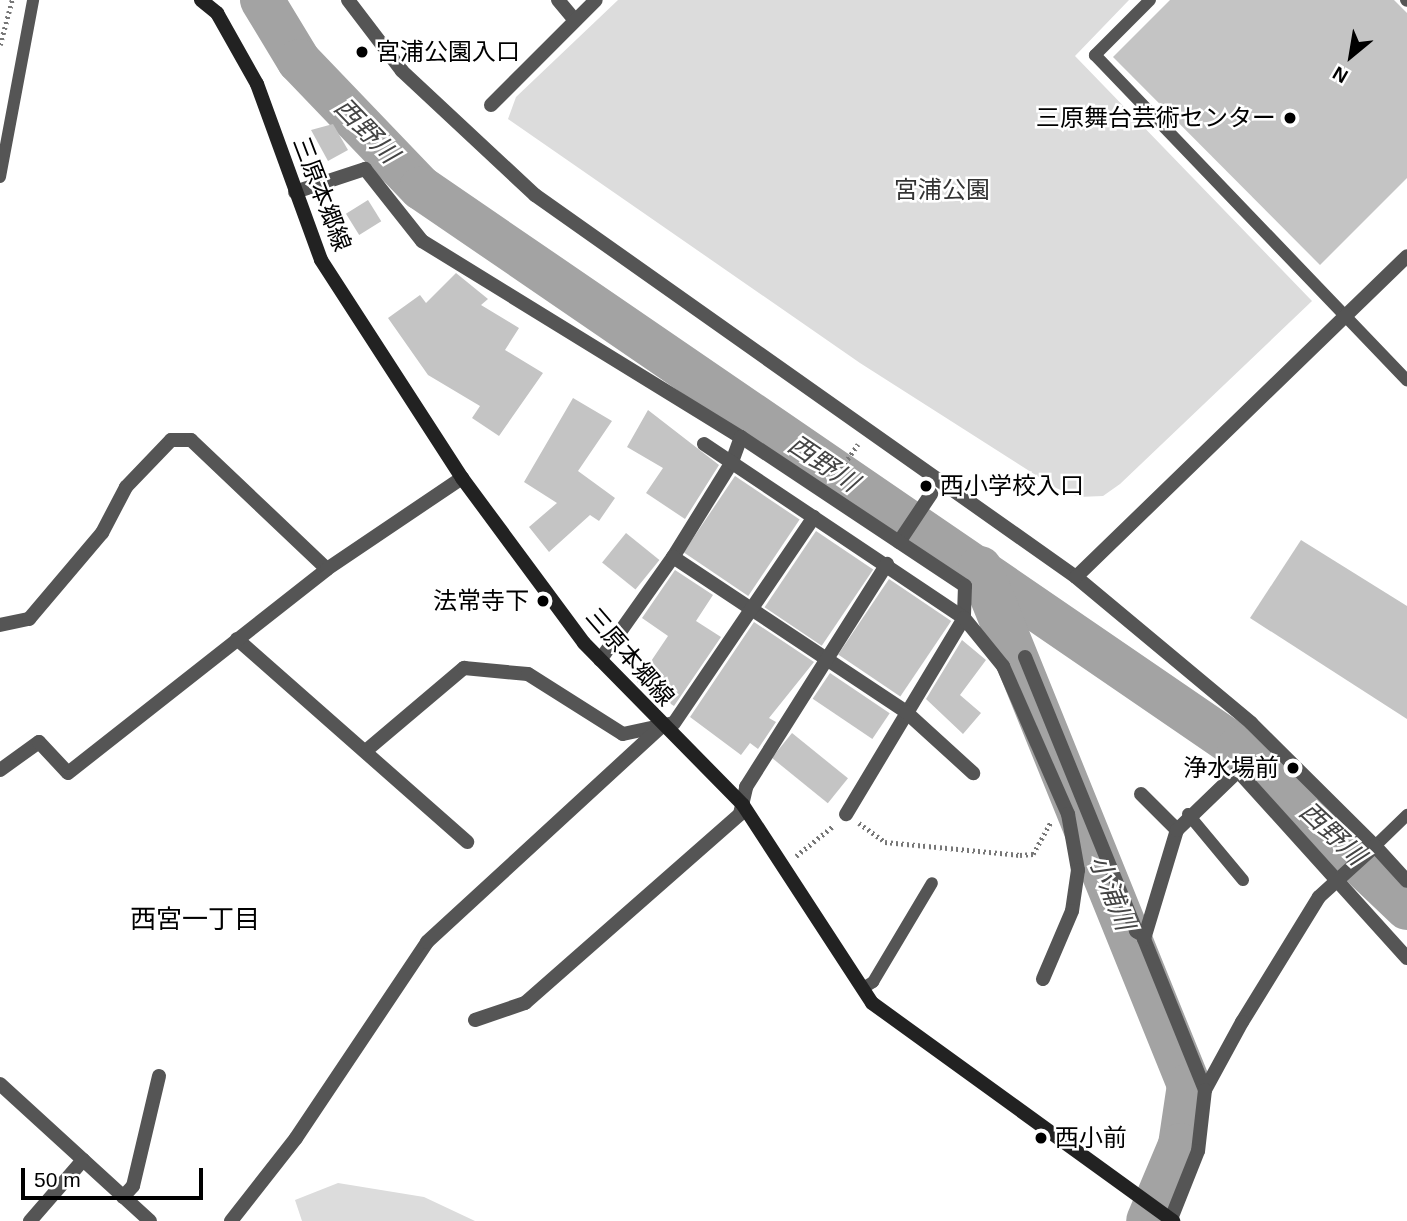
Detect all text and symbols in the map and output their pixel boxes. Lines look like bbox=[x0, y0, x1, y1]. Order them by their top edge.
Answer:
north arrow bbox=[1316, 21, 1386, 91]
place label: 宮浦公園入口 bbox=[376, 38, 520, 66]
marker: 宮浦公園入口 bbox=[354, 44, 370, 60]
text: N bbox=[1329, 62, 1351, 87]
water label: 西野川 bbox=[328, 92, 404, 170]
place label: 三原舞台芸術センター bbox=[1036, 104, 1276, 132]
marker: 三原舞台芸術センター bbox=[1282, 110, 1298, 126]
street label: 三原本郷線 bbox=[287, 133, 357, 255]
park label: 宮浦公園 bbox=[894, 176, 990, 204]
water label: 西野川 bbox=[782, 429, 864, 499]
place label: 西小学校入口 bbox=[940, 472, 1084, 500]
marker: 西小学校入口 bbox=[918, 478, 934, 494]
place label: 法常寺下 bbox=[433, 587, 529, 615]
marker: 法常寺下 bbox=[535, 593, 551, 609]
street label: 三原本郷線 bbox=[580, 602, 680, 712]
place label: 浄水場前 bbox=[1183, 754, 1279, 782]
marker: 浄水場前 bbox=[1285, 760, 1301, 776]
water label: 西野川 bbox=[1293, 796, 1371, 872]
water label: 小浦川 bbox=[1082, 851, 1140, 935]
district label: 西宮一丁目 bbox=[130, 904, 260, 936]
place label: 西小前 bbox=[1055, 1124, 1127, 1152]
marker: 西小前 bbox=[1033, 1130, 1049, 1146]
scale bar bbox=[24, 1154, 206, 1198]
text: 50 m bbox=[34, 1168, 81, 1191]

